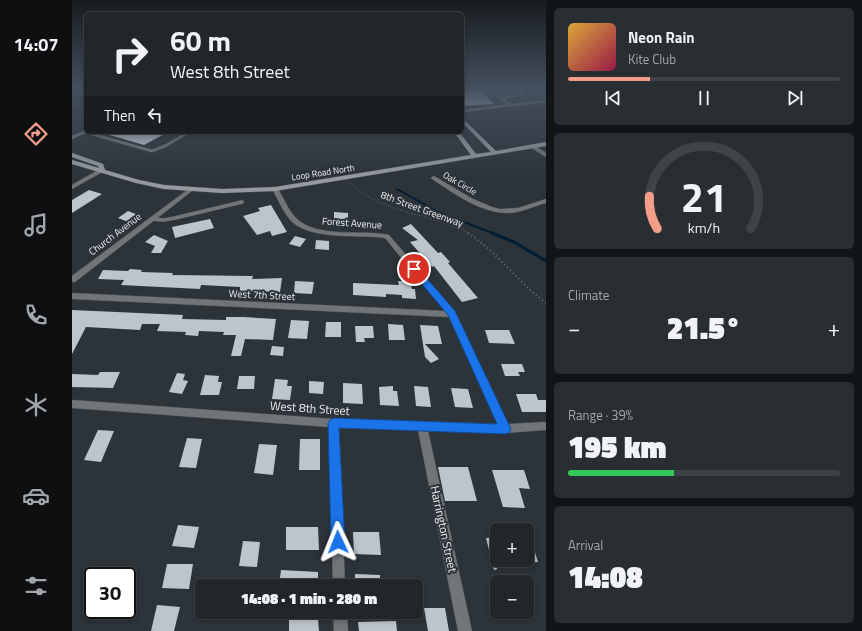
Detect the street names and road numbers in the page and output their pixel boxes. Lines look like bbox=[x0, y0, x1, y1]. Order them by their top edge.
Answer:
street label: Loop Road North bbox=[290, 161, 356, 183]
street label: Oak Circle bbox=[441, 168, 480, 198]
street label: 8th Street Greenway bbox=[379, 187, 466, 231]
street label: Church Avenue bbox=[85, 209, 145, 259]
street label: Forest Avenue bbox=[321, 213, 383, 233]
street label: West 7th Street bbox=[228, 286, 296, 304]
street label: West 8th Street bbox=[270, 396, 351, 420]
street label: Harrington Street bbox=[426, 484, 463, 575]

